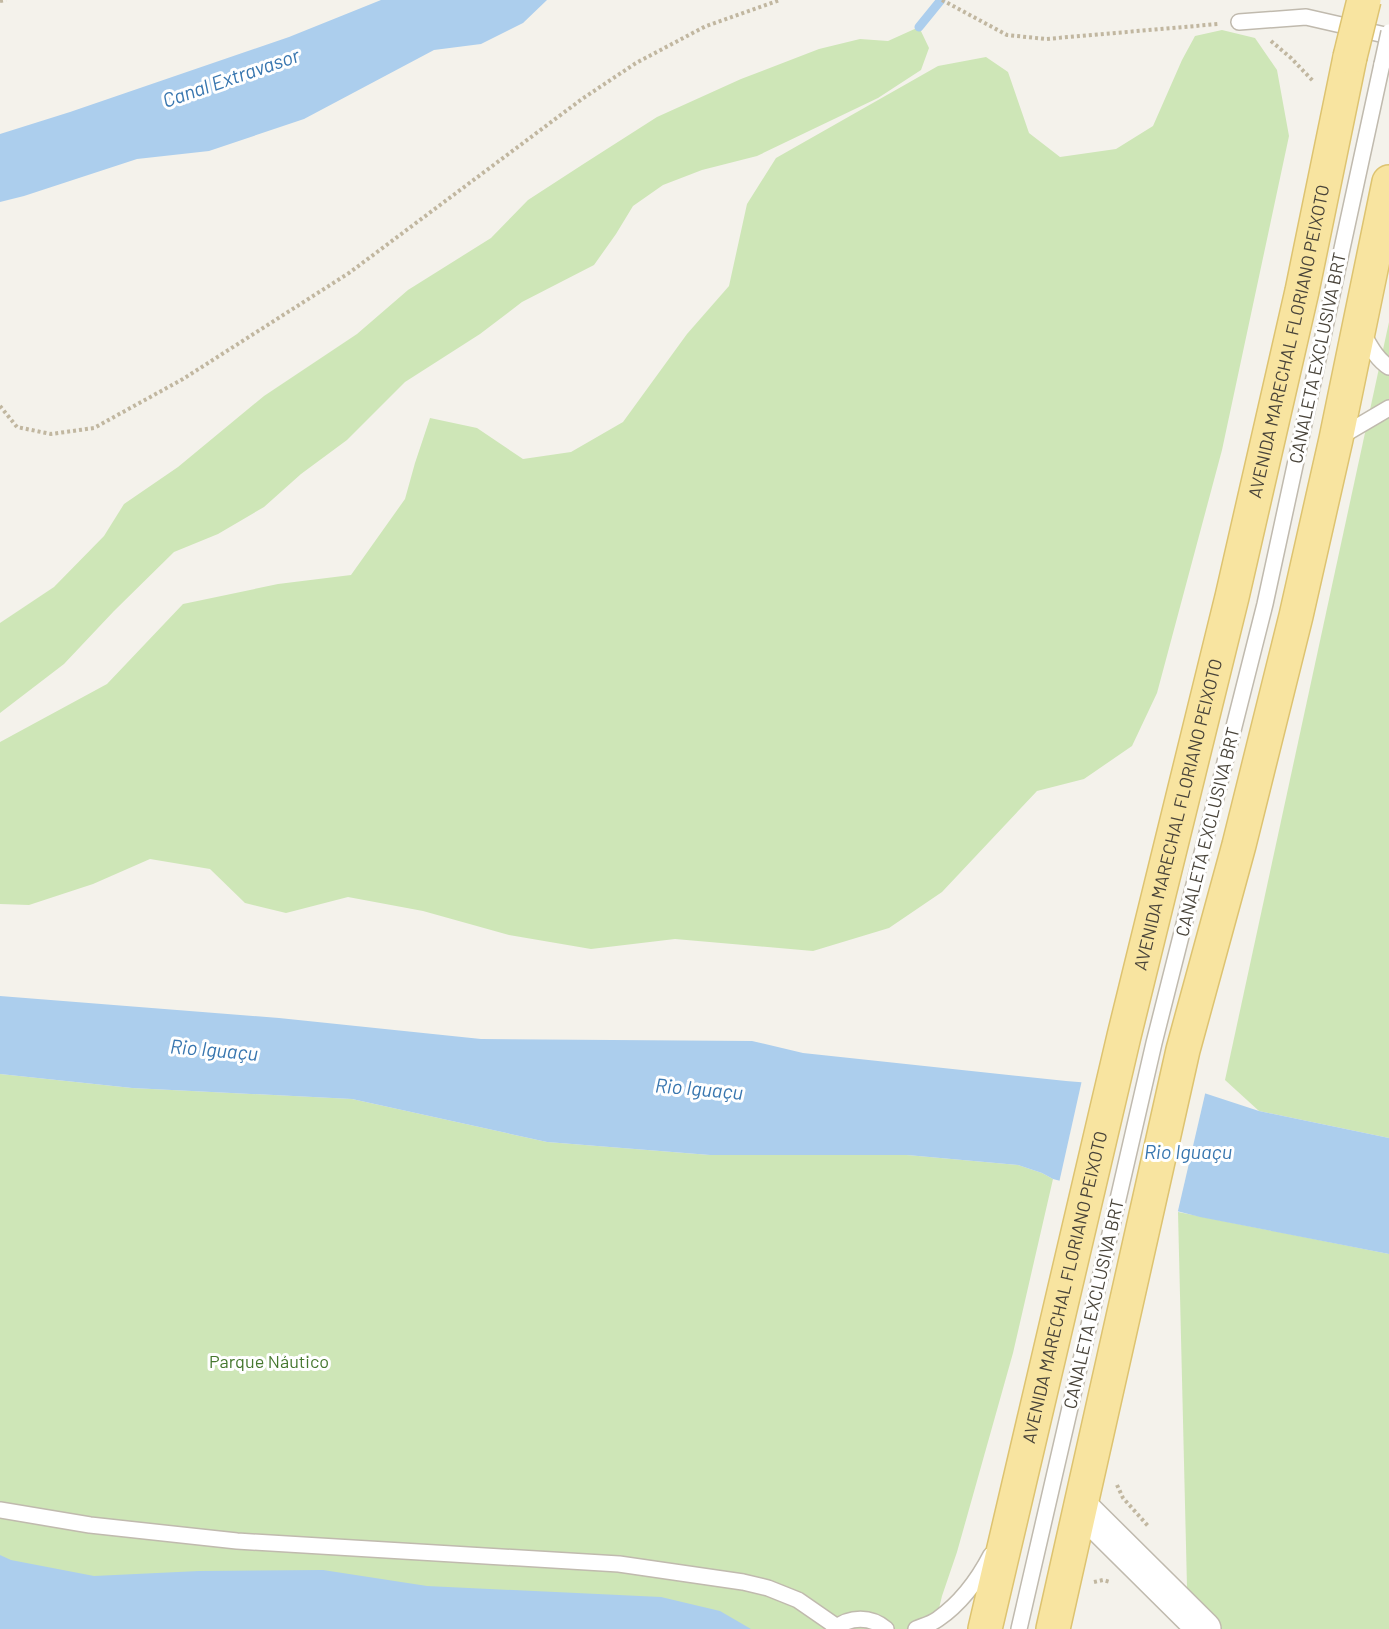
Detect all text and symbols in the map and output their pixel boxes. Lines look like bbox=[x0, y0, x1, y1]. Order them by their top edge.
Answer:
water label: Canal Extravasor bbox=[159, 42, 303, 112]
street label: AVENIDA MARECHAL FLORIANO PEIXOTO bbox=[1243, 183, 1334, 500]
street label: CANALETA EXCLUSIVA BRT bbox=[1284, 250, 1350, 465]
street label: AVENIDA MARECHAL FLORIANO PEIXOTO bbox=[1129, 656, 1226, 973]
street label: CANALETA EXCLUSIVA BRT bbox=[1170, 725, 1244, 939]
water label: Rio Iguaçu bbox=[169, 1033, 259, 1065]
water label: Rio Iguaçu bbox=[654, 1072, 744, 1104]
street label: AVENIDA MARECHAL FLORIANO PEIXOTO bbox=[1017, 1129, 1111, 1445]
water label: Rio Iguaçu bbox=[1144, 1139, 1232, 1163]
street label: CANALETA EXCLUSIVA BRT bbox=[1058, 1197, 1128, 1411]
park label: Parque Náutico bbox=[209, 1350, 329, 1372]

